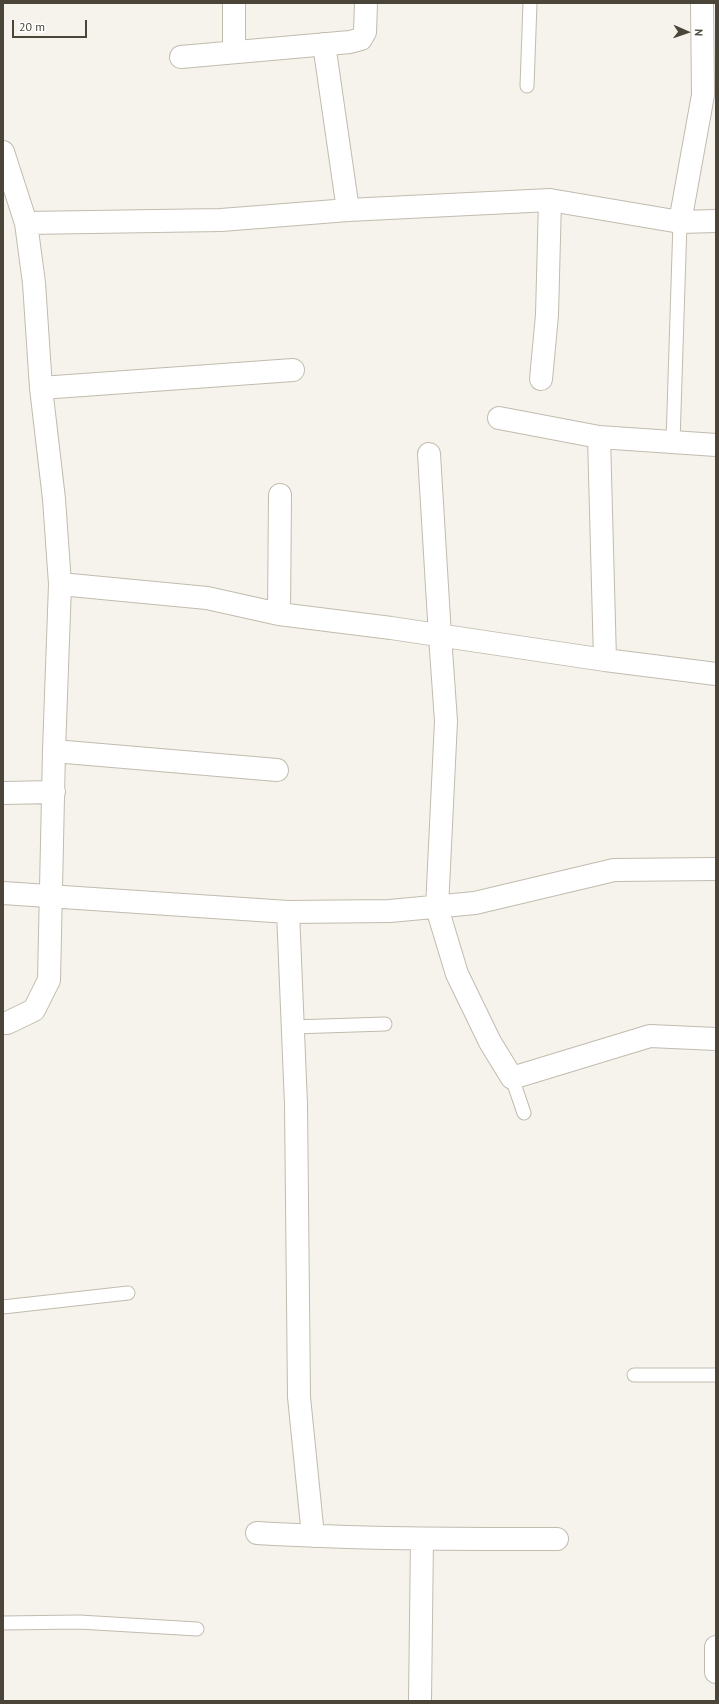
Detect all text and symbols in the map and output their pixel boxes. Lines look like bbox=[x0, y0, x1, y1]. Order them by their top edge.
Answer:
scale bar bbox=[14, 12, 89, 38]
north arrow bbox=[667, 12, 707, 52]
text: 20 m bbox=[19, 19, 45, 34]
text: N bbox=[692, 29, 706, 36]

